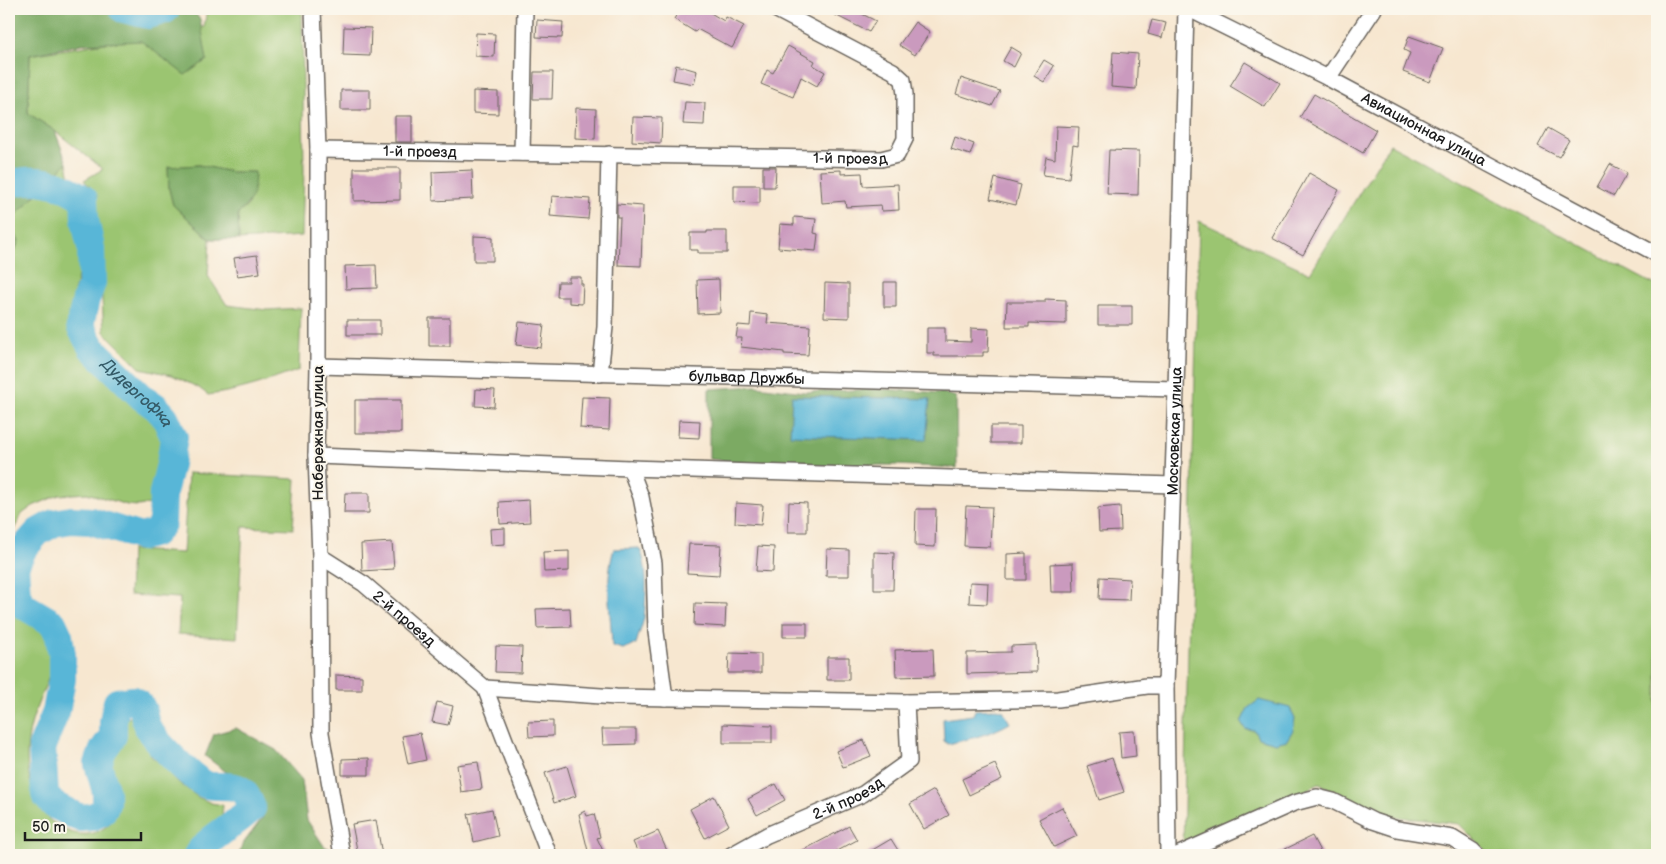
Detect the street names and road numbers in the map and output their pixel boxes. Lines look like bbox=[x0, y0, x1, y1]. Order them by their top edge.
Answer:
street label: Авиационная улица bbox=[1357, 88, 1490, 171]
street label: 1-й проезд bbox=[383, 142, 457, 162]
street label: 1-й проезд bbox=[813, 149, 889, 170]
street label: Набережная улица bbox=[309, 365, 328, 501]
street label: Московская улица bbox=[1163, 366, 1187, 496]
street label: бульвар Дружбы bbox=[689, 367, 805, 389]
street label: 2-й проезд bbox=[368, 587, 439, 651]
street label: 2-й проезд bbox=[810, 773, 887, 824]

